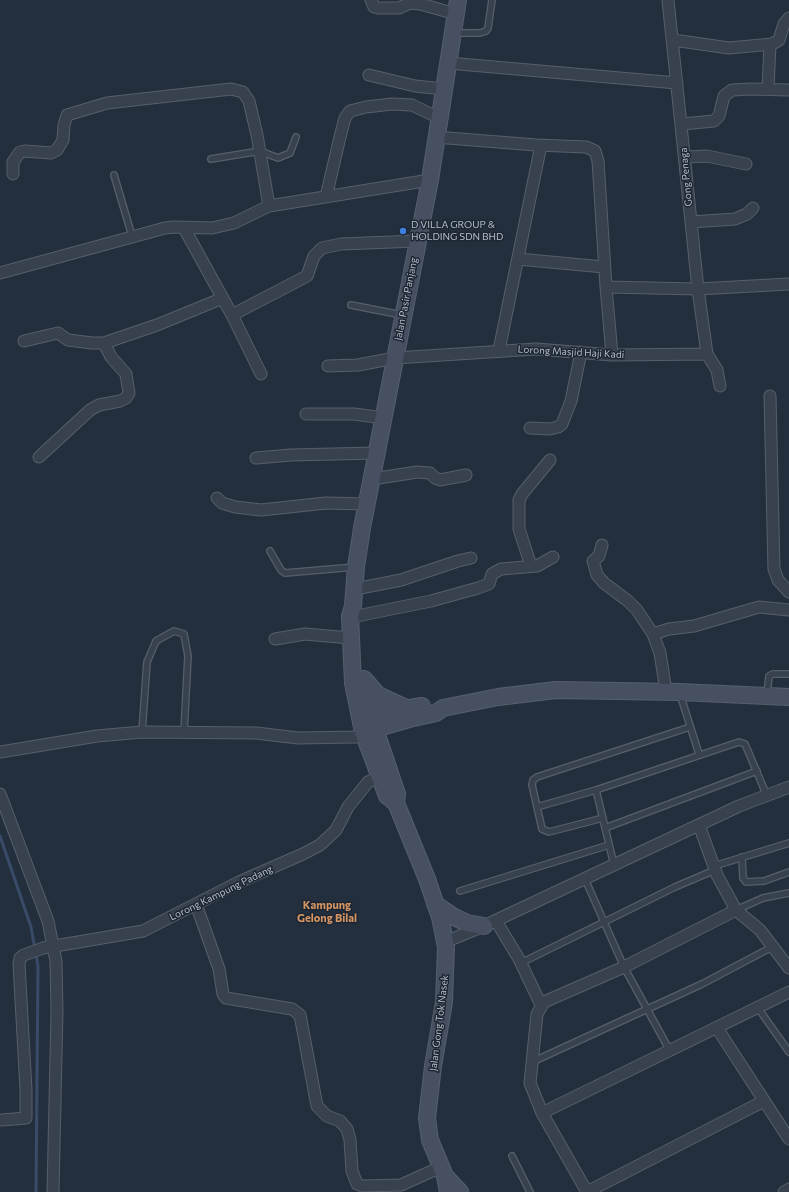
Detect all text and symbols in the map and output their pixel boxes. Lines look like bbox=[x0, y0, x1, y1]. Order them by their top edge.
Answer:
street label: Gong Penaga bbox=[677, 147, 695, 207]
place label: D VILLA GROUP & HOLDING SDN BHD bbox=[411, 219, 503, 242]
marker: D VILLA GROUP & HOLDING SDN BHD bbox=[398, 226, 408, 236]
street label: Jalan Pasir Panjang bbox=[392, 257, 420, 341]
street label: Lorong Masjid Haji Kadi bbox=[517, 343, 625, 361]
street label: Lorong Kampung Padang bbox=[167, 863, 275, 923]
district label: Kampung Gelong Bilal bbox=[297, 898, 357, 924]
street label: Jalan Gong Tok Nasek bbox=[427, 974, 451, 1072]

